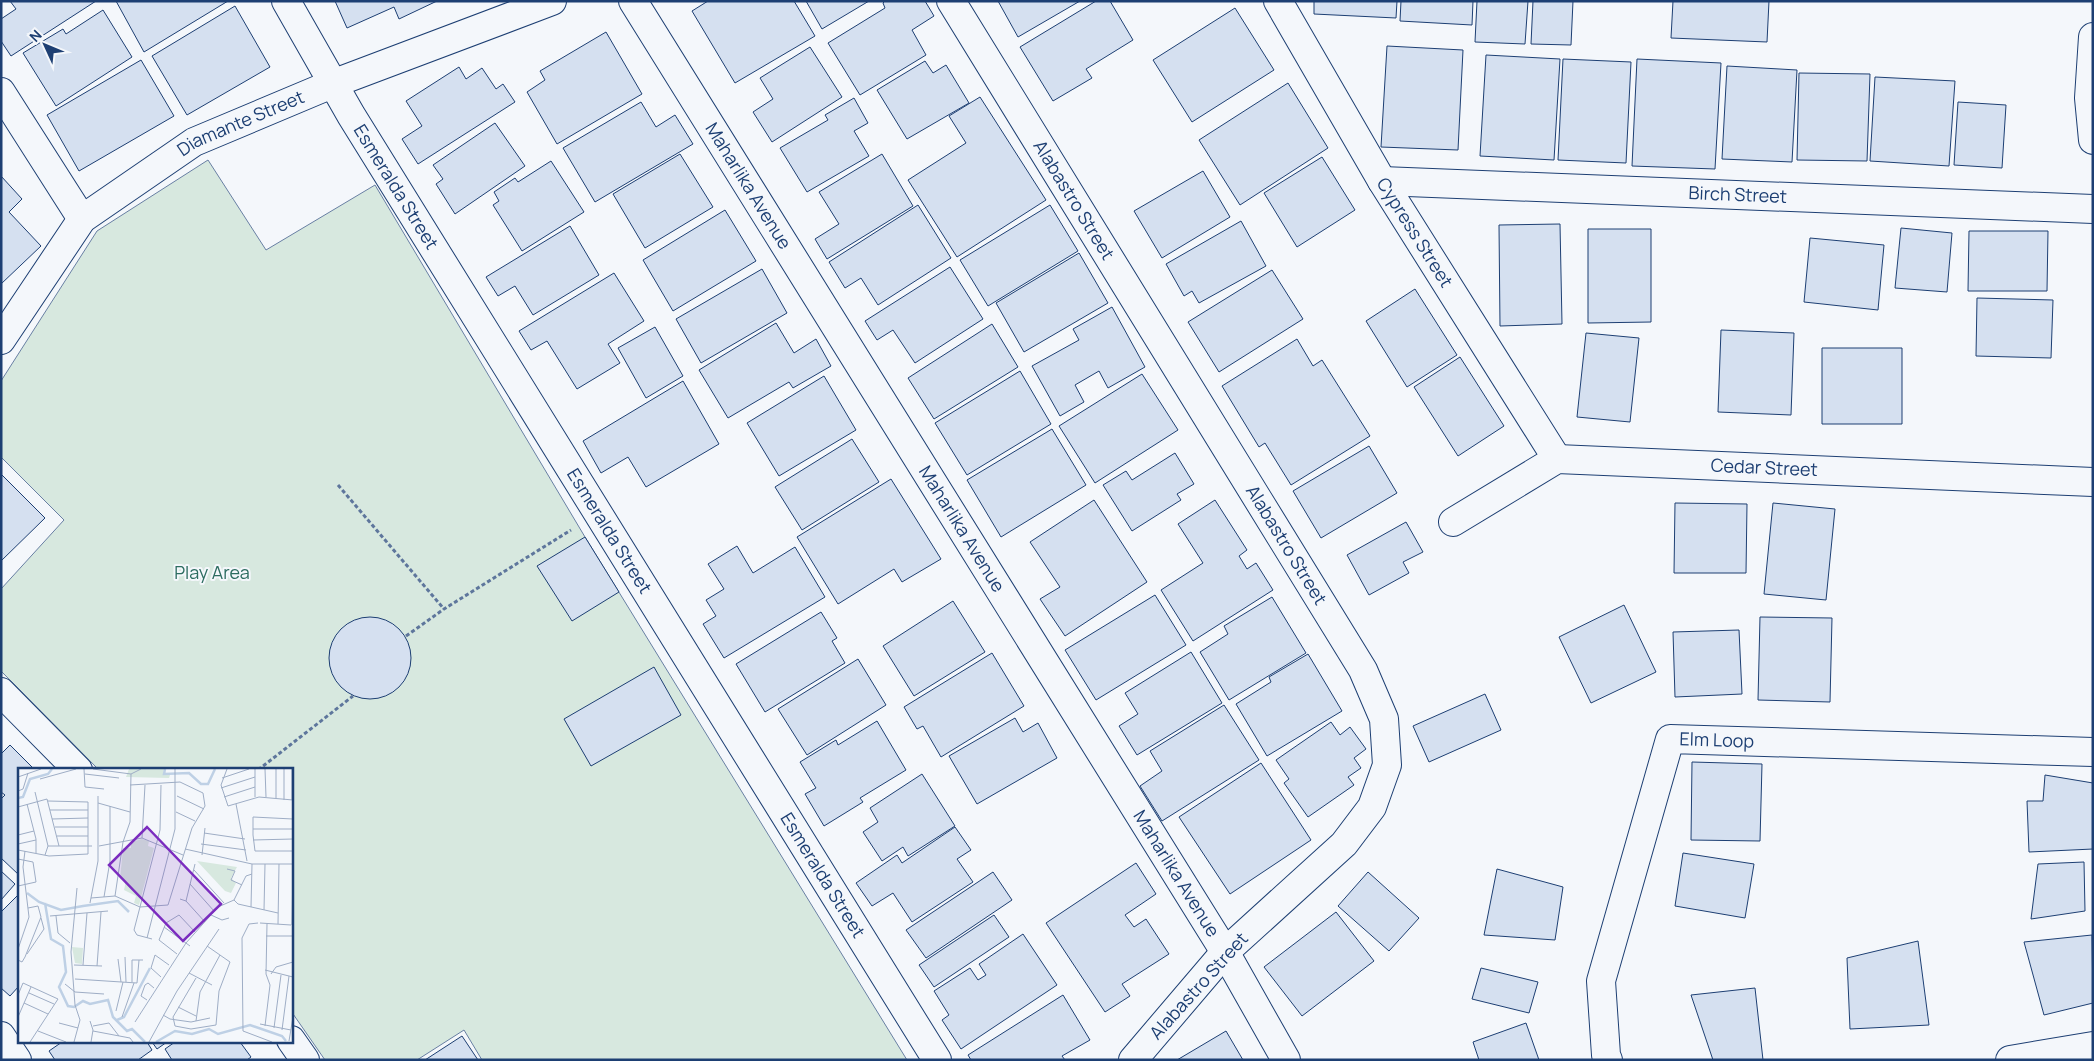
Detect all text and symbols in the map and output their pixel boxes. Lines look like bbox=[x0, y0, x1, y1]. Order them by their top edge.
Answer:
north arrow bbox=[20, 20, 70, 70]
text: N bbox=[25, 25, 46, 46]
street label: Diamante Street bbox=[172, 84, 308, 161]
street label: Maharlika Avenue bbox=[701, 118, 798, 253]
street label: Esmeralda Street bbox=[349, 119, 444, 254]
street label: Alabastro Street bbox=[1029, 135, 1121, 264]
street label: Cypress Street bbox=[1372, 173, 1459, 292]
street label: Birch Street bbox=[1688, 180, 1788, 208]
street label: Cedar Street bbox=[1710, 453, 1818, 481]
street label: Maharlika Avenue bbox=[914, 461, 1011, 596]
street label: Esmeralda Street bbox=[562, 464, 658, 598]
street label: Alabastro Street bbox=[1241, 480, 1333, 609]
park label: Play Area bbox=[174, 560, 250, 584]
street label: Elm Loop bbox=[1679, 726, 1754, 753]
inset map bbox=[18, 768, 292, 1044]
street label: Maharlika Avenue bbox=[1129, 805, 1226, 941]
street label: Esmeralda Street bbox=[776, 808, 871, 942]
street label: Alabastro Street bbox=[1144, 927, 1253, 1044]

